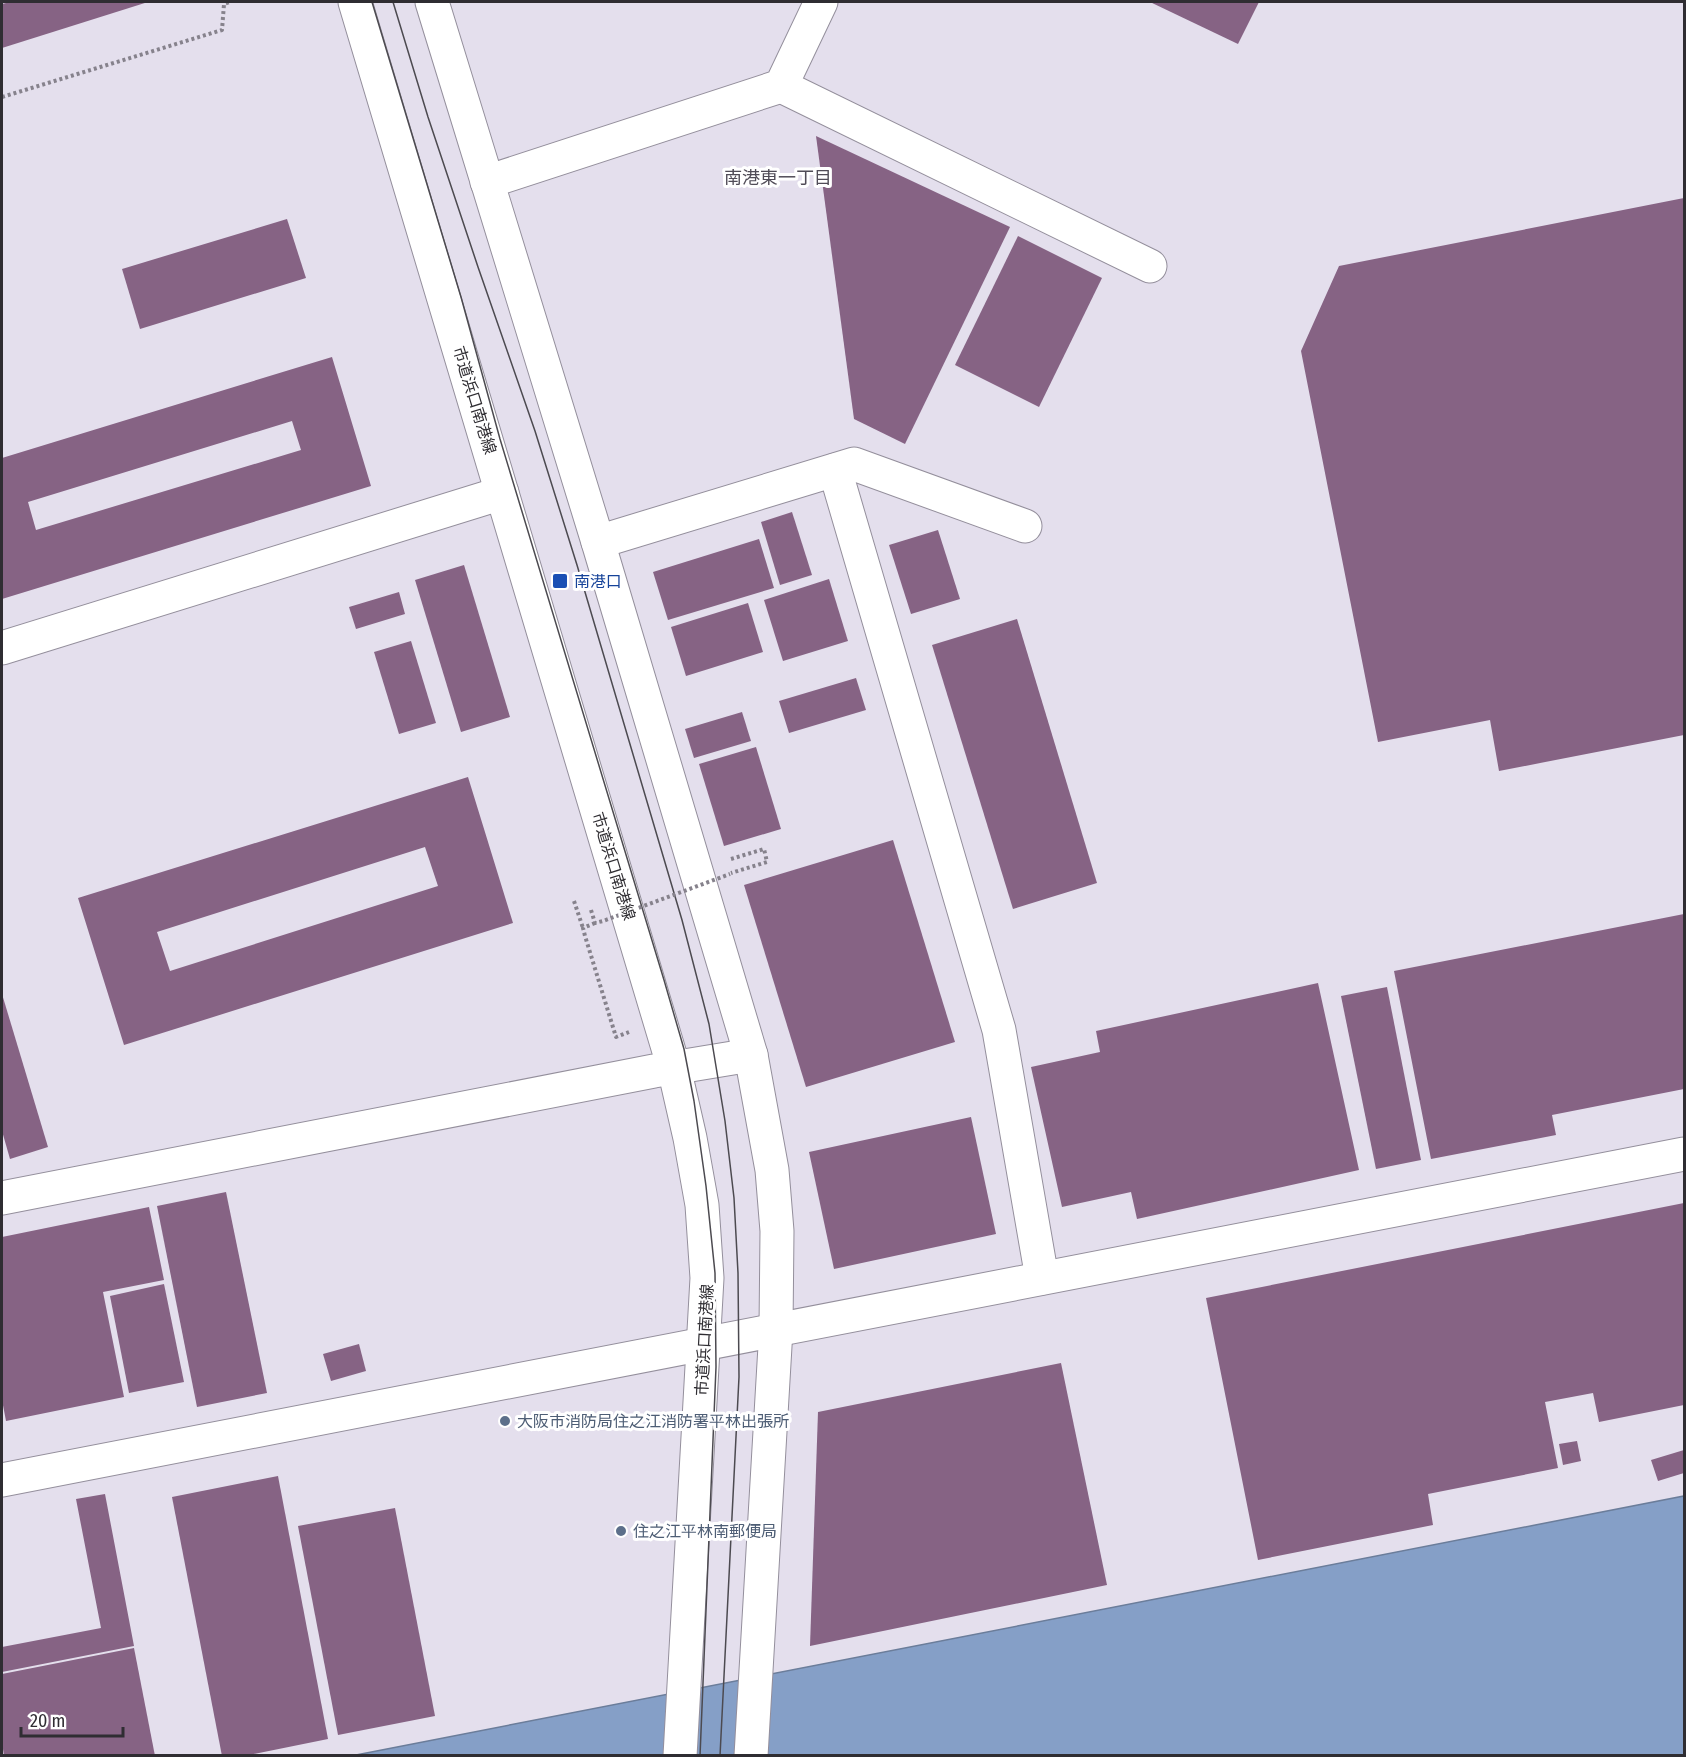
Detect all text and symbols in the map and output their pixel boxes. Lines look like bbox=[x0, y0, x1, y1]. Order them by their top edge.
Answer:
district label: 南港東一丁目 bbox=[724, 167, 832, 189]
street label: 市道浜口南港線 bbox=[449, 344, 500, 456]
marker: 南港口 bbox=[551, 572, 569, 590]
place label: 南港口 bbox=[574, 572, 622, 591]
street label: 市道浜口南港線 bbox=[588, 810, 639, 922]
street label: 市道浜口南港線 bbox=[692, 1284, 717, 1396]
place label: 大阪市消防局住之江消防署平林出張所 bbox=[517, 1412, 789, 1431]
marker: 大阪市消防局住之江消防署平林出張所 bbox=[498, 1414, 512, 1428]
place label: 住之江平林南郵便局 bbox=[633, 1522, 777, 1541]
marker: 住之江平林南郵便局 bbox=[614, 1524, 628, 1538]
scale bar bbox=[21, 1700, 123, 1738]
text: 20 m bbox=[30, 1710, 65, 1732]

